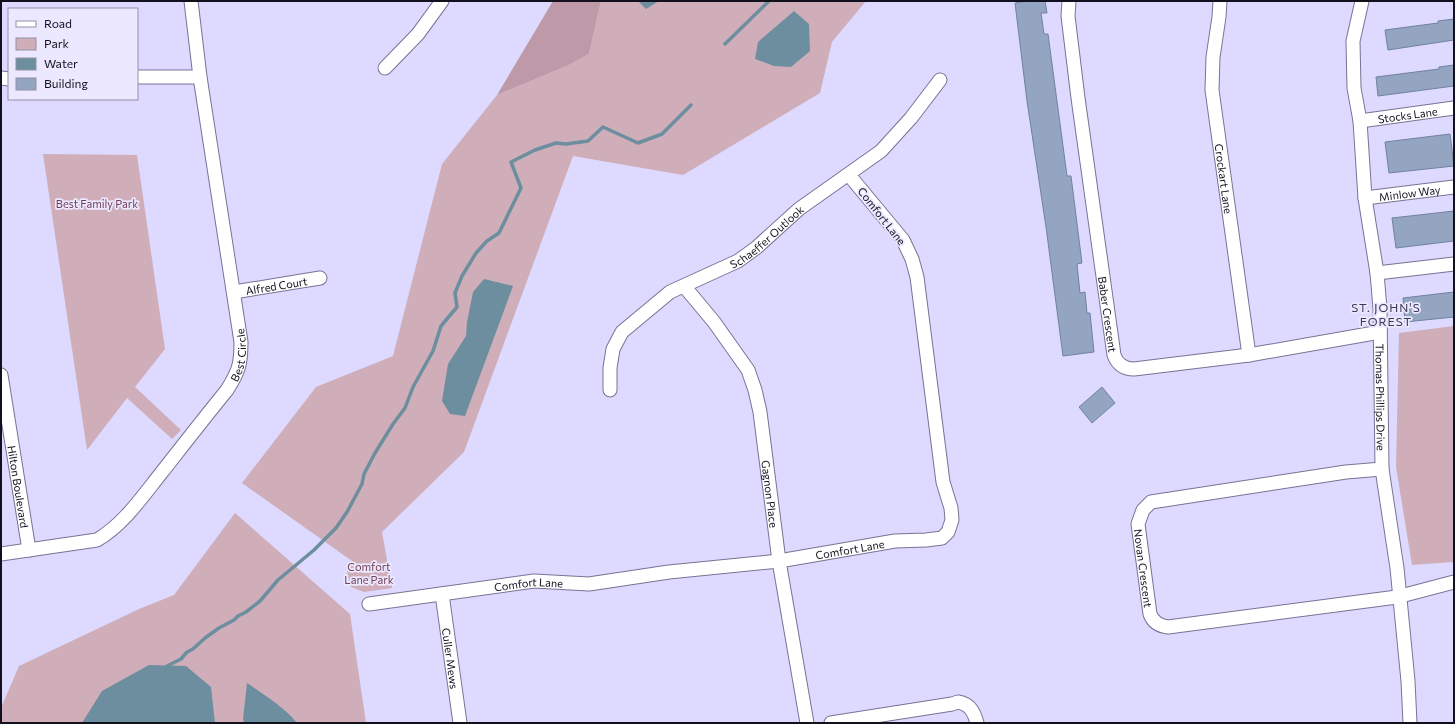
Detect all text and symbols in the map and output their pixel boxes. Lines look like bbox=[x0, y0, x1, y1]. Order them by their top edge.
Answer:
legend bbox=[8, 8, 138, 100]
text: Road bbox=[44, 16, 72, 30]
text: Park bbox=[44, 36, 70, 50]
text: Water bbox=[44, 56, 78, 70]
text: Building bbox=[44, 76, 88, 90]
street label: Stocks Lane bbox=[1377, 104, 1438, 125]
street label: Crockart Lane bbox=[1213, 143, 1236, 215]
street label: Minlow Way bbox=[1378, 182, 1441, 203]
street label: Comfort Lane bbox=[855, 185, 909, 248]
park label: Best Family Park bbox=[56, 197, 138, 210]
street label: Schaeffer Outlook bbox=[727, 202, 806, 270]
street label: Alfred Court bbox=[245, 274, 309, 297]
street label: Baber Crescent bbox=[1097, 276, 1120, 353]
district label: ST. JOHN'S FOREST bbox=[1351, 300, 1421, 328]
street label: Best Circle bbox=[227, 328, 248, 383]
street label: Thomas Phillips Drive bbox=[1374, 344, 1388, 451]
street label: Hilton Boulevard bbox=[6, 444, 32, 529]
street label: Gagnon Place bbox=[760, 459, 781, 529]
street label: Novan Crescent bbox=[1132, 528, 1156, 609]
street label: Comfort Lane bbox=[814, 536, 885, 561]
park label: Comfort Lane Park bbox=[344, 560, 394, 586]
street label: Comfort Lane bbox=[493, 574, 564, 593]
street label: Culler Mews bbox=[440, 627, 462, 690]

